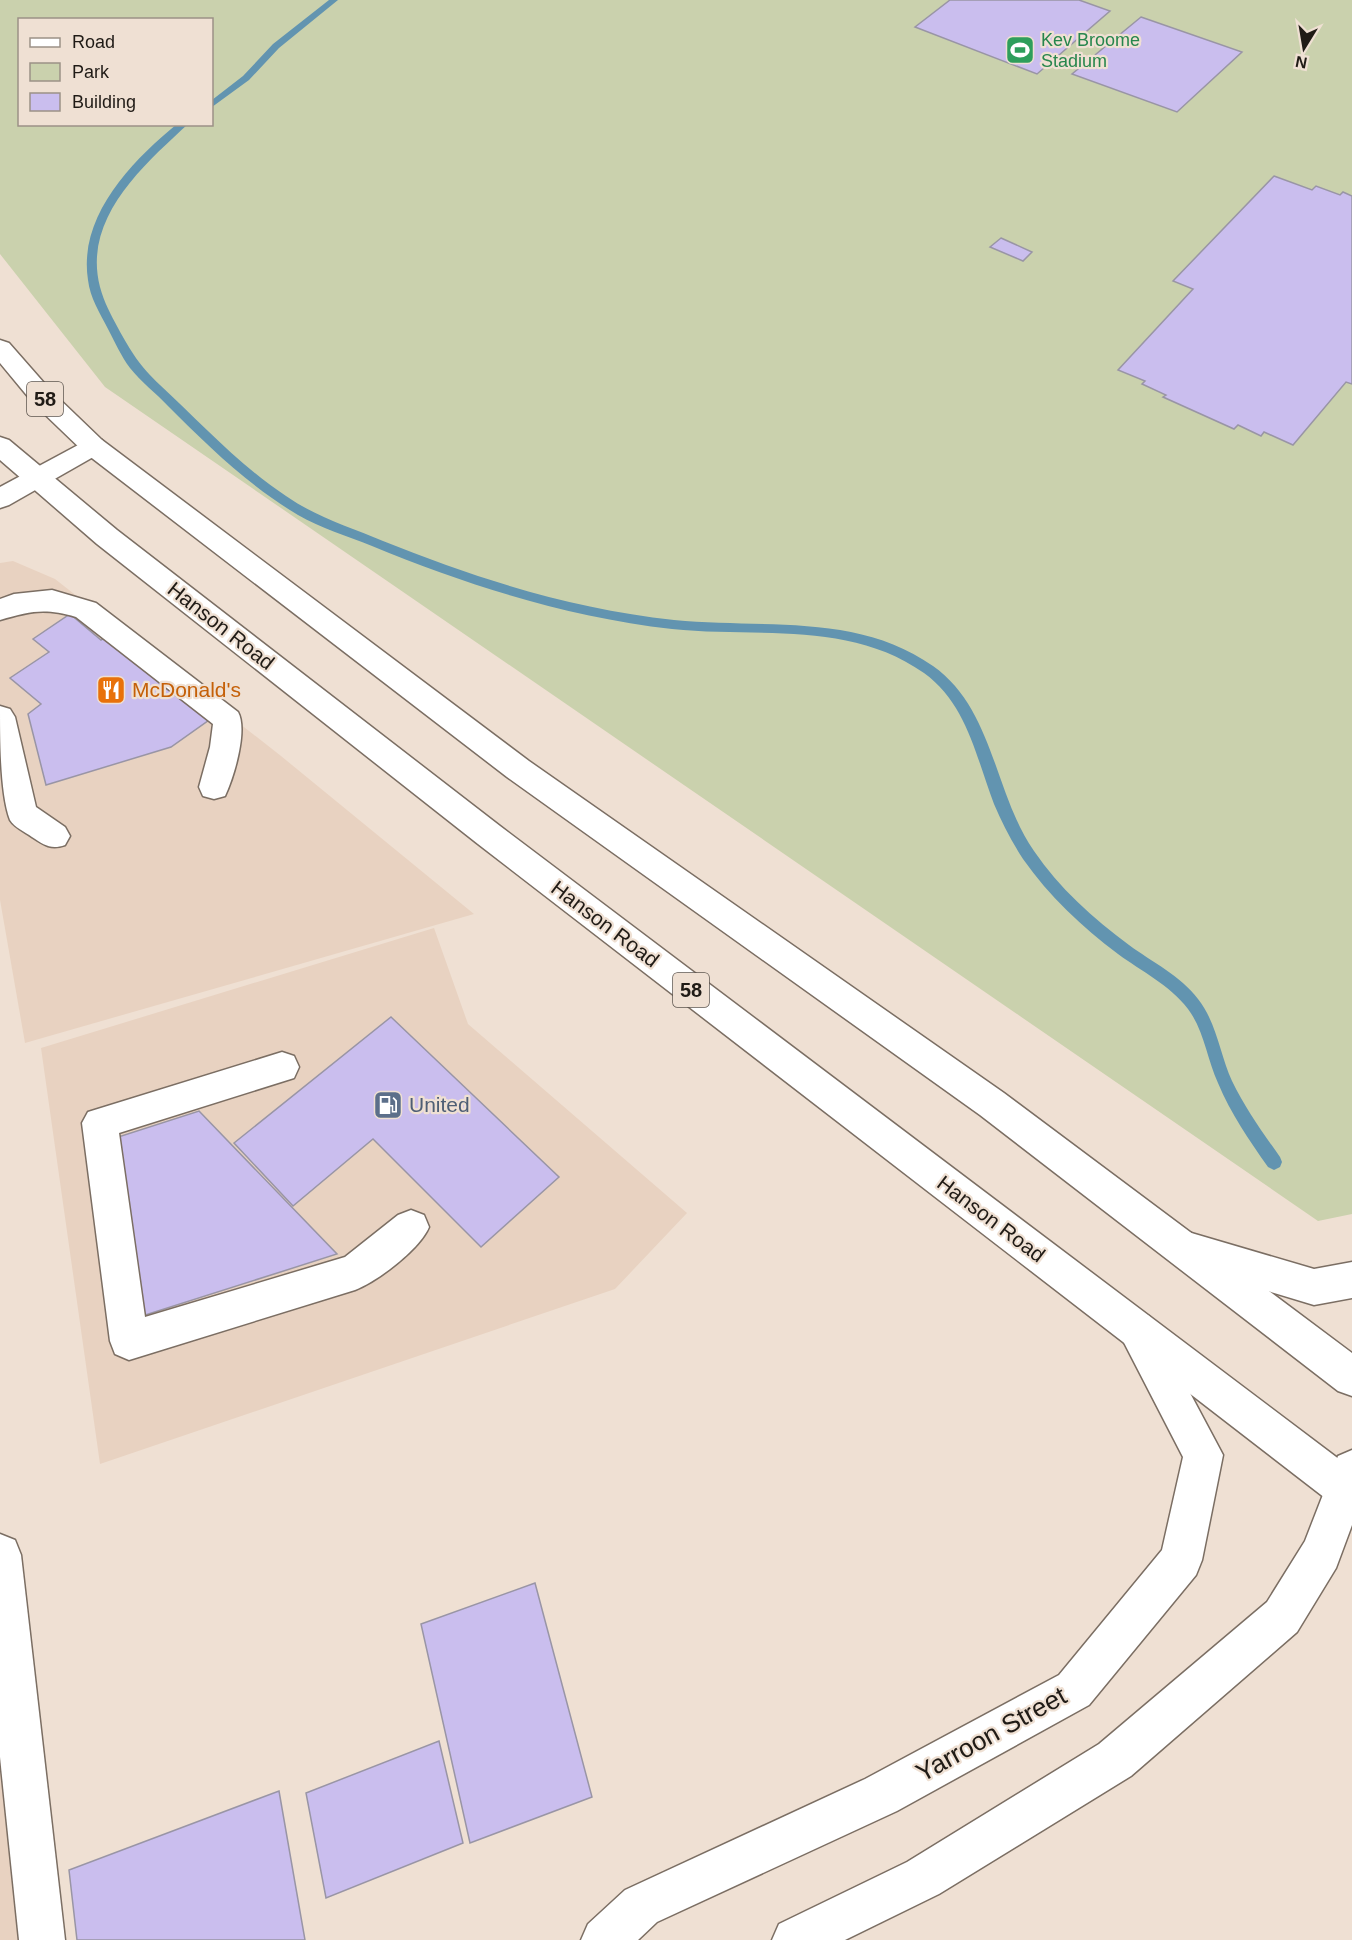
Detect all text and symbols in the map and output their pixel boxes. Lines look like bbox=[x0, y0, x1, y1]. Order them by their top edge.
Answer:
legend bbox=[18, 18, 213, 126]
north arrow bbox=[1274, 18, 1334, 78]
place label: Kev Broome Stadium bbox=[1041, 30, 1140, 71]
text: Road bbox=[72, 32, 115, 52]
sports icon: Kev Broome Stadium bbox=[1004, 34, 1036, 66]
text: N bbox=[1294, 53, 1309, 72]
text: Park bbox=[72, 62, 110, 82]
text: Building bbox=[72, 92, 136, 112]
road number: 58 bbox=[27, 382, 63, 416]
street label: Hanson Road bbox=[164, 577, 279, 674]
restaurant icon: McDonald's bbox=[95, 674, 127, 706]
place label: McDonald's bbox=[132, 678, 241, 701]
street label: Hanson Road bbox=[547, 876, 664, 971]
road number: 58 bbox=[673, 973, 709, 1007]
fuel station icon: United bbox=[372, 1089, 404, 1121]
place label: United bbox=[409, 1093, 470, 1116]
street label: Hanson Road bbox=[933, 1171, 1050, 1266]
street label: Yarroon Street bbox=[911, 1680, 1072, 1788]

